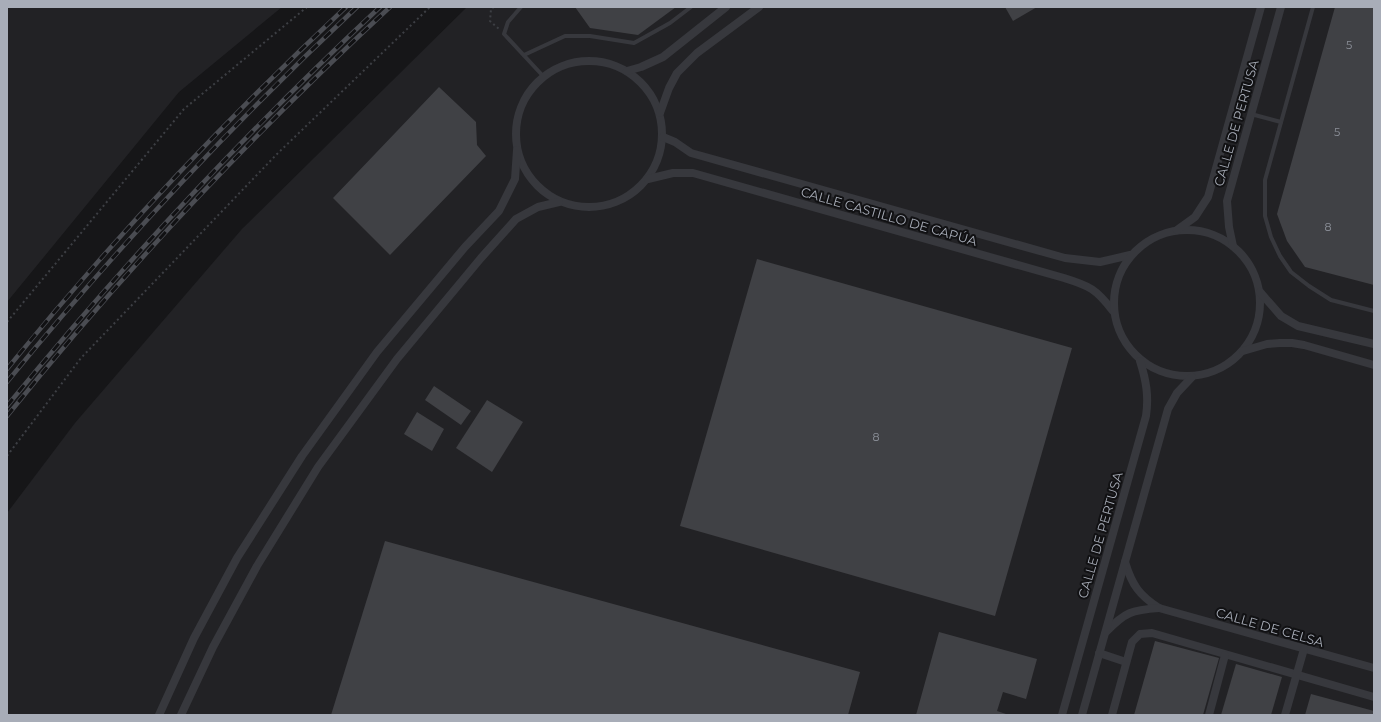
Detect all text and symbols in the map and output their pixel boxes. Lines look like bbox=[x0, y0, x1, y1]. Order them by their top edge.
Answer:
house number: 5 bbox=[1346, 38, 1352, 52]
street label: CALLE DE PERTUSA bbox=[1210, 57, 1262, 188]
house number: 5 bbox=[1334, 125, 1340, 139]
street label: CALLE CASTILLO DE CAPÚA bbox=[799, 183, 980, 249]
house number: 8 bbox=[1324, 220, 1332, 234]
house number: 8 bbox=[872, 430, 880, 444]
street label: CALLE DE PERTUSA bbox=[1074, 469, 1126, 600]
street label: CALLE DE CELSA bbox=[1214, 604, 1326, 650]

